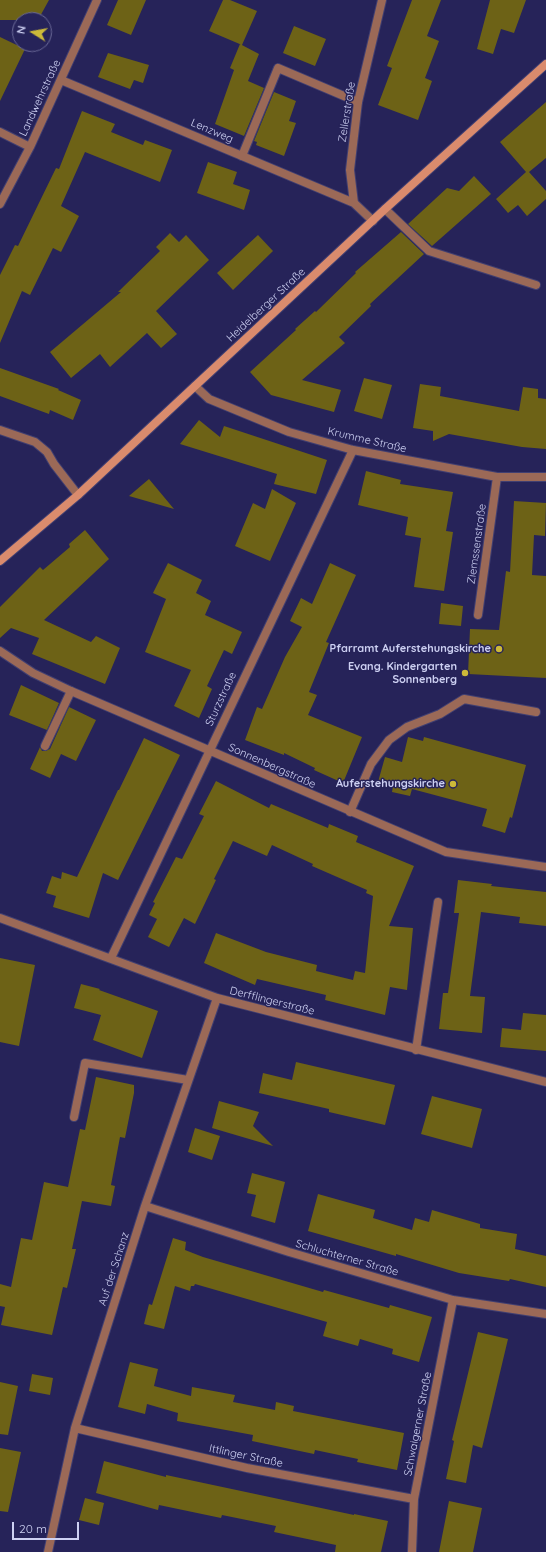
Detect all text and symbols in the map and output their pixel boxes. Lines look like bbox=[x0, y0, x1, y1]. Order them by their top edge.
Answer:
north arrow bbox=[12, 12, 52, 52]
text: N bbox=[14, 25, 29, 35]
street label: Landwehrstraße bbox=[16, 58, 64, 138]
street label: Zellerstraße bbox=[336, 81, 358, 143]
street label: Lenzweg bbox=[189, 116, 235, 146]
street label: Heidelberger Straße bbox=[224, 265, 308, 345]
street label: Krumme Straße bbox=[326, 424, 408, 456]
street label: Ziemssenstraße bbox=[465, 503, 489, 585]
place label: Pfarramt Auferstehungskirche bbox=[329, 642, 491, 656]
marker: Pfarramt Auferstehungskirche bbox=[494, 644, 504, 654]
place label: Evang. Kindergarten Sonnenberg bbox=[348, 660, 457, 686]
marker: Evang. Kindergarten Sonnenberg bbox=[460, 668, 470, 678]
street label: Sturzstraße bbox=[203, 670, 239, 728]
street label: Sonnenbergstraße bbox=[226, 741, 318, 791]
place label: Auferstehungskirche bbox=[336, 777, 445, 791]
marker: Auferstehungskirche bbox=[448, 779, 458, 789]
street label: Derfflingerstraße bbox=[228, 984, 316, 1018]
street label: Auf der Schanz bbox=[96, 1230, 132, 1308]
street label: Schluchterner Straße bbox=[294, 1237, 400, 1279]
street label: Schwaigerner Straße bbox=[401, 1371, 435, 1477]
street label: Ittlinger Straße bbox=[208, 1442, 284, 1470]
scale bar bbox=[14, 1514, 81, 1540]
text: 20 m bbox=[19, 1521, 47, 1536]

